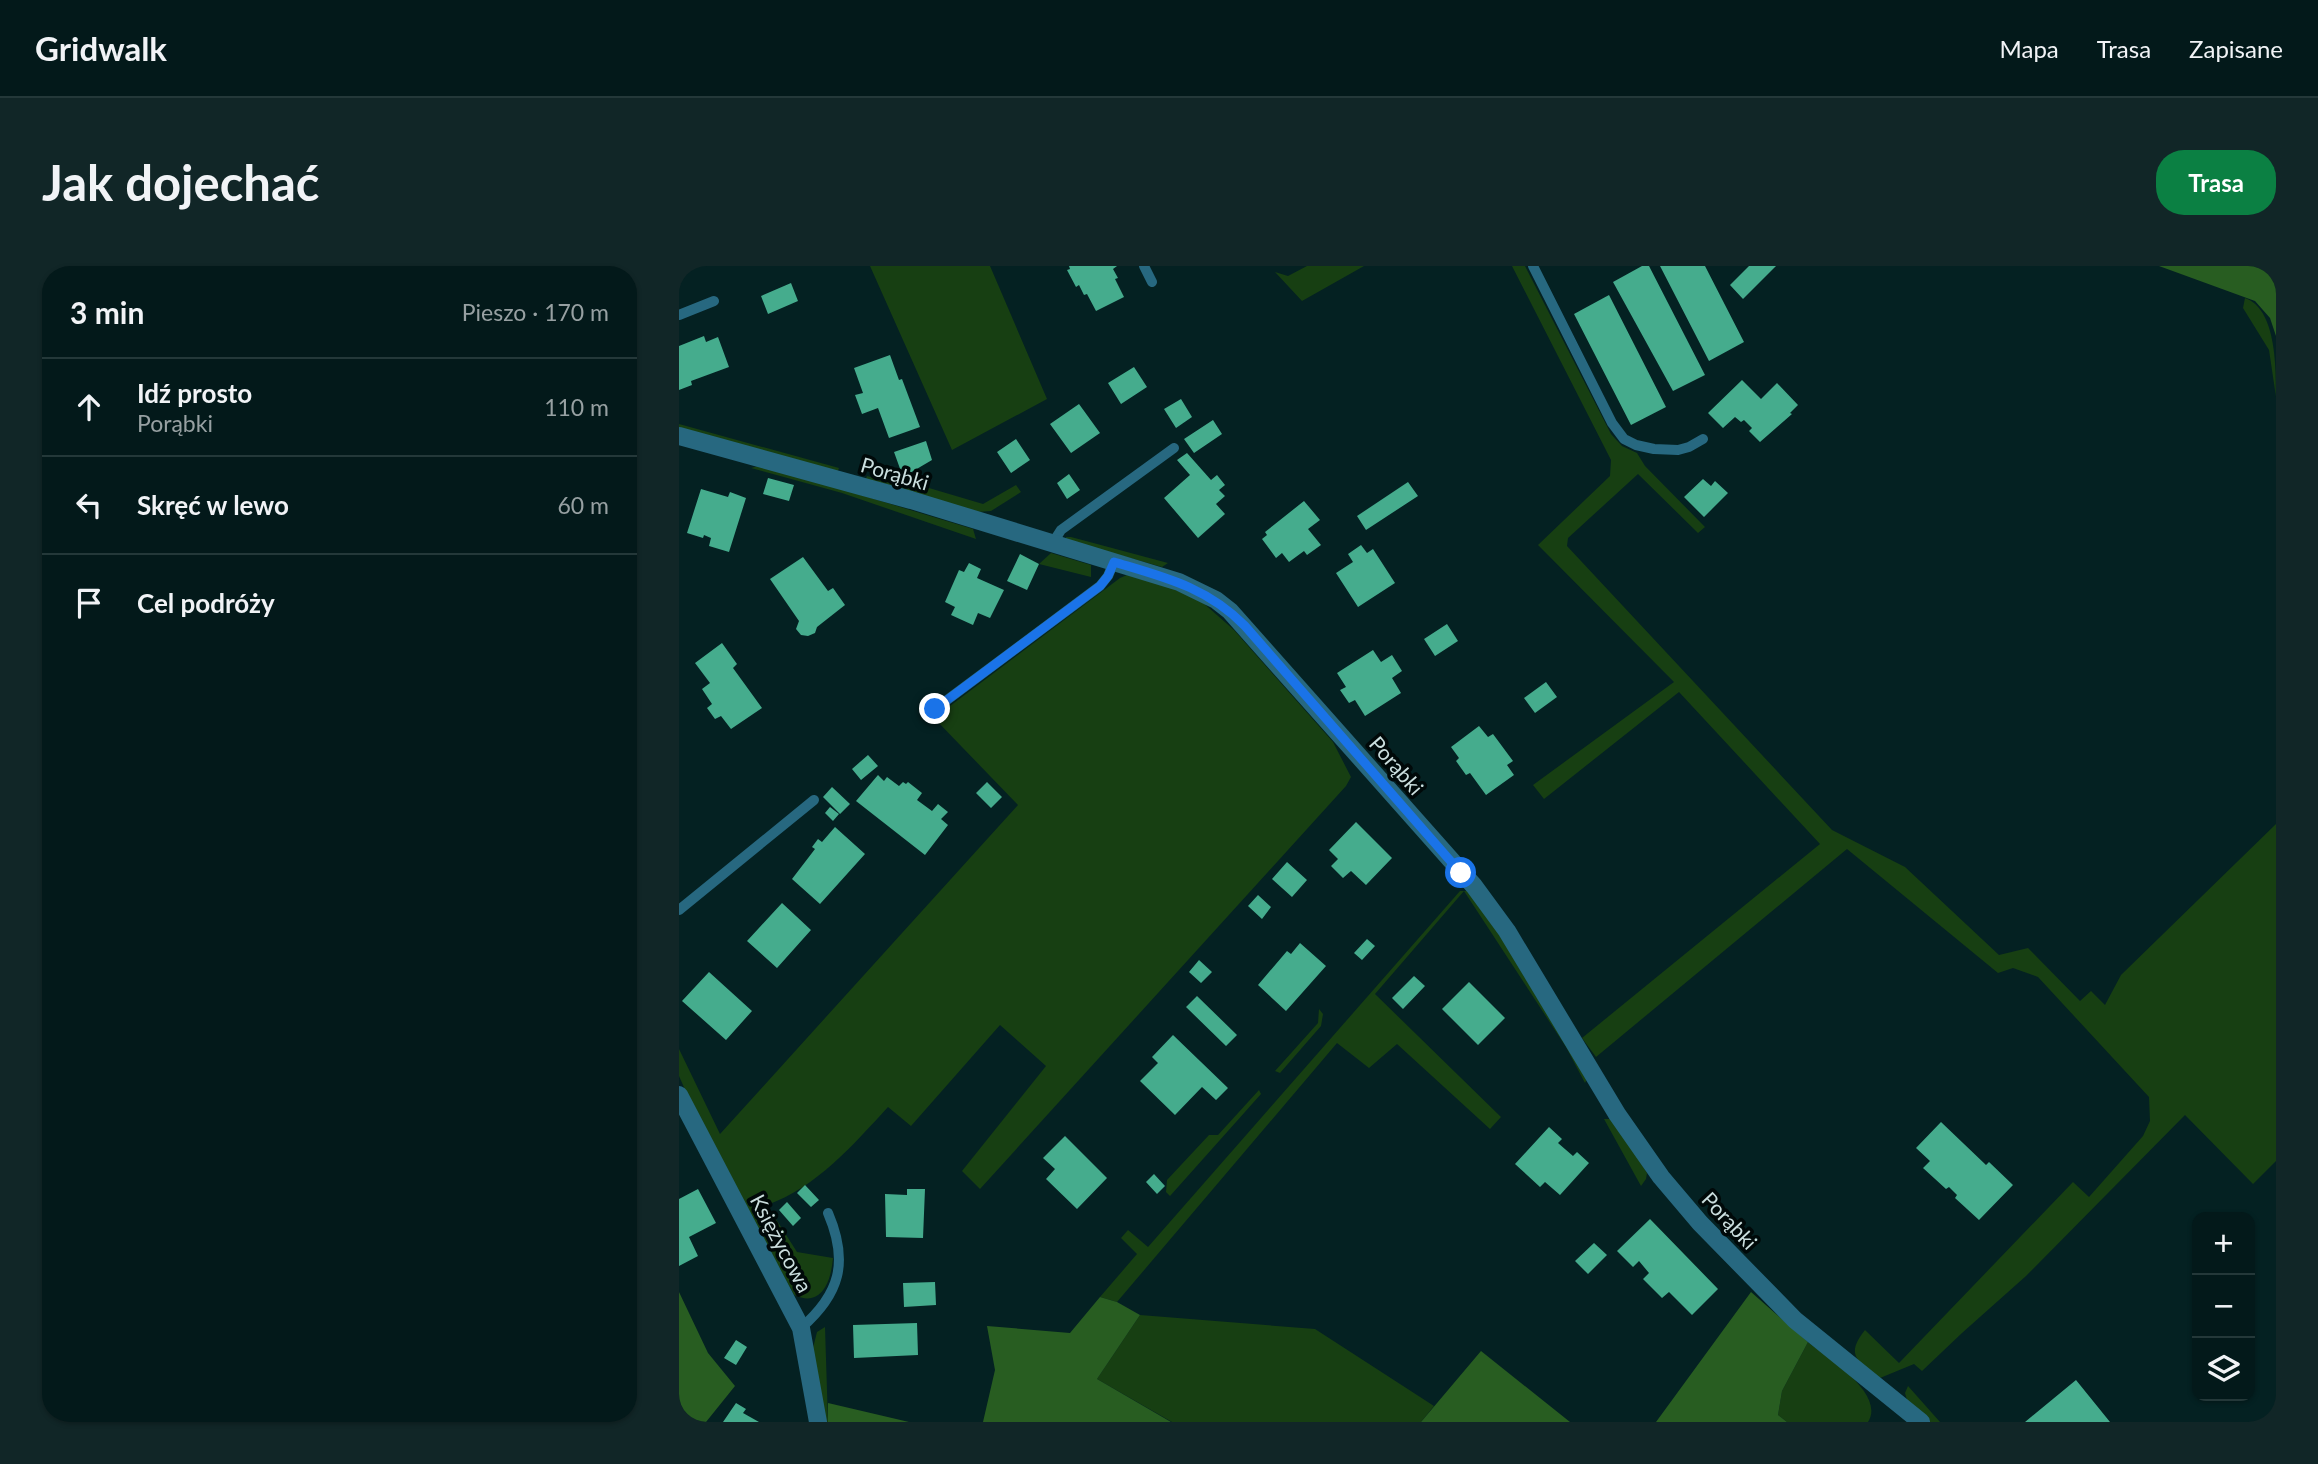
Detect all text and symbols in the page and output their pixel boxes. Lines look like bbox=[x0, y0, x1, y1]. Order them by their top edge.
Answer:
text: Gridwalk bbox=[35, 28, 167, 68]
text: Mapa bbox=[2000, 34, 2059, 63]
text: Trasa bbox=[2097, 34, 2151, 63]
text: Zapisane bbox=[2189, 34, 2283, 63]
button: Trasa bbox=[2156, 150, 2276, 215]
text: Jak dojechać bbox=[42, 153, 319, 211]
text: 3 min bbox=[70, 294, 144, 330]
text: Pieszo · 170 m bbox=[462, 298, 609, 326]
text: Idź prosto bbox=[137, 377, 252, 409]
icon: ahead bbox=[70, 388, 108, 426]
text: 110 m bbox=[544, 393, 609, 421]
text: Porąbki bbox=[137, 409, 213, 437]
street label: Porąbki bbox=[858, 451, 932, 495]
icon: left bbox=[70, 486, 108, 524]
text: Skręć w lewo bbox=[137, 489, 289, 521]
text: 60 m bbox=[558, 491, 609, 519]
icon: arrive bbox=[70, 584, 108, 622]
text: Cel podróży bbox=[137, 587, 275, 619]
route end bbox=[919, 693, 950, 724]
street label: Porąbki bbox=[1365, 731, 1429, 799]
route start bbox=[1445, 857, 1476, 888]
street label: Porąbki bbox=[1697, 1186, 1763, 1254]
street label: Księżycowa bbox=[746, 1190, 818, 1296]
map controls bbox=[2192, 1212, 2255, 1401]
button: + bbox=[2192, 1212, 2255, 1275]
button: − bbox=[2192, 1275, 2255, 1338]
button: layers bbox=[2192, 1338, 2255, 1401]

